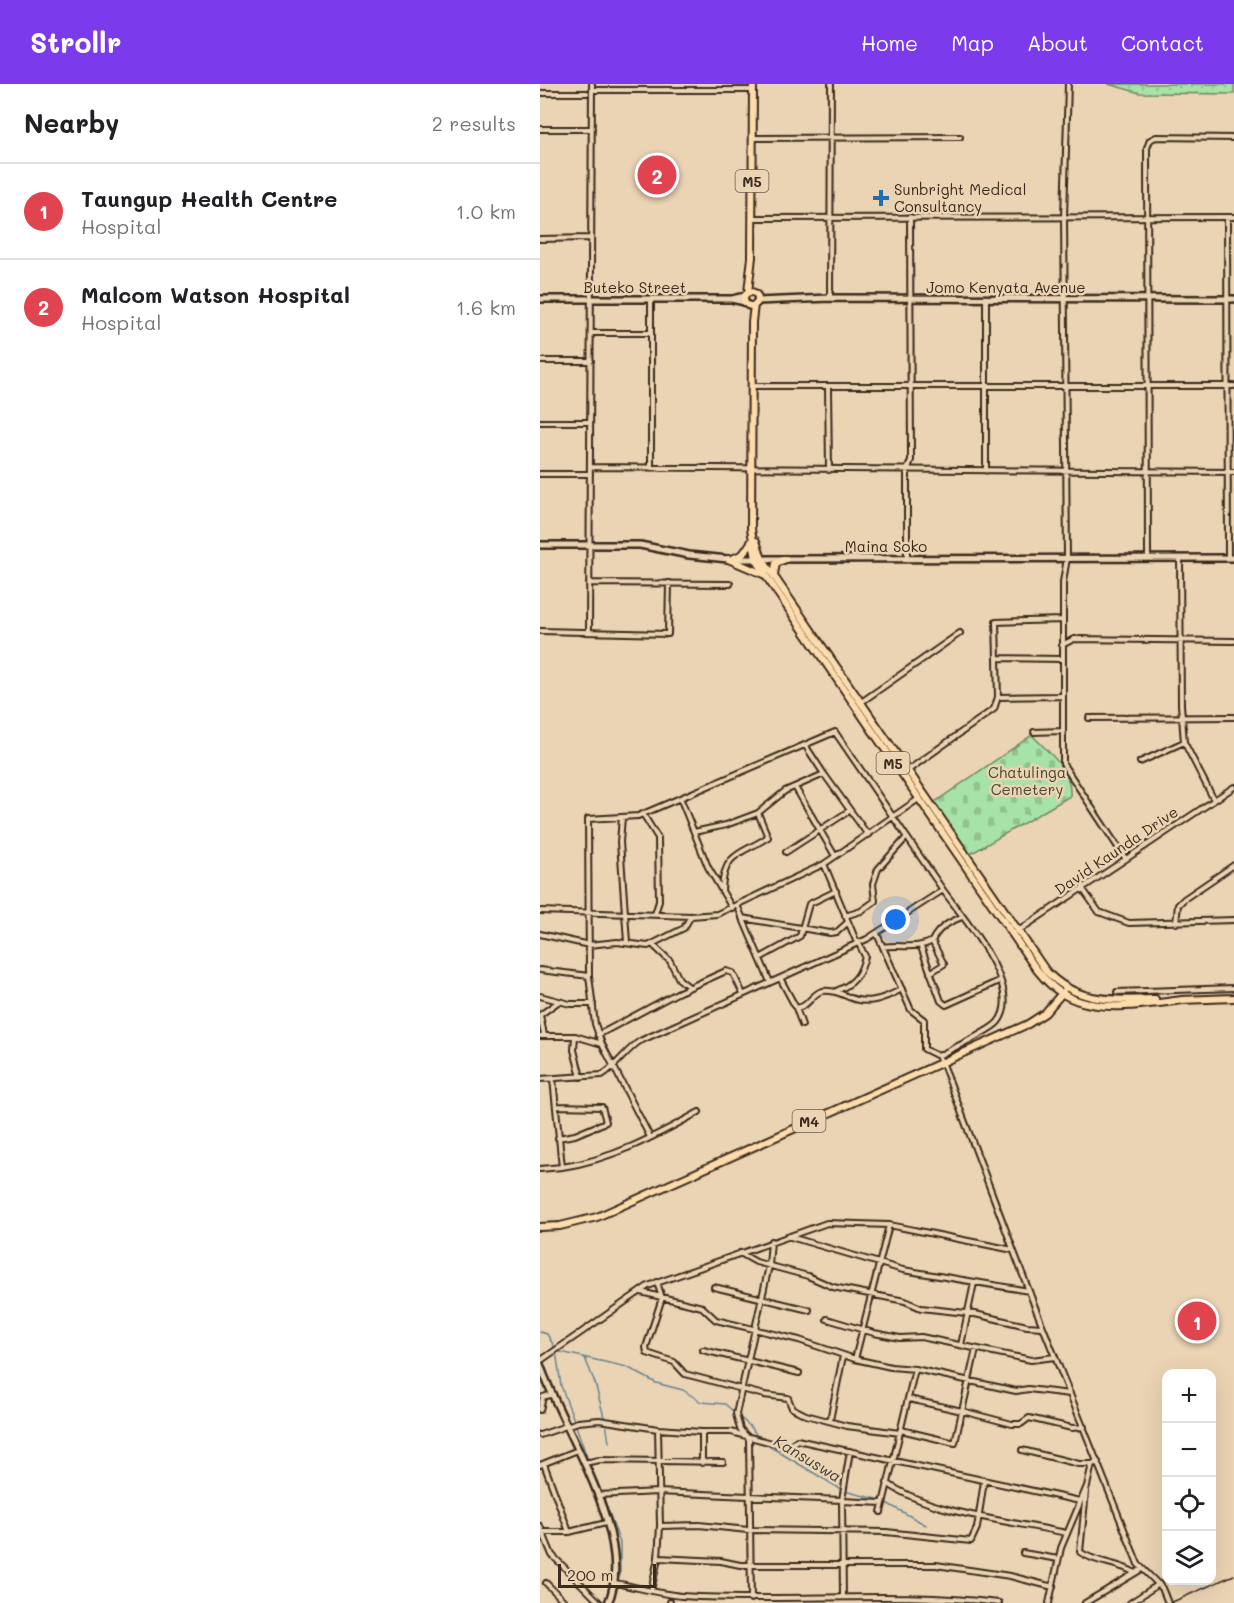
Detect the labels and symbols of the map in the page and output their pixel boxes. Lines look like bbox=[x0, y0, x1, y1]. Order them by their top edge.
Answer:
pin: 2 bbox=[638, 152, 676, 197]
road number: M5 bbox=[736, 170, 768, 192]
place label: Sunbright Medical Consultancy bbox=[894, 179, 1026, 216]
marker: Sunbright Medical Consultancy bbox=[872, 189, 890, 207]
street label: Buteko Street bbox=[584, 277, 686, 297]
street label: Jomo Kenyata Avenue bbox=[926, 277, 1086, 297]
street label: Maina Soko bbox=[845, 536, 927, 556]
road number: M5 bbox=[876, 752, 910, 774]
park label: Chatulinga Cemetery bbox=[988, 762, 1066, 799]
street label: David Kaunda Drive bbox=[1050, 801, 1182, 899]
your location bbox=[881, 905, 910, 934]
road number: M4 bbox=[792, 1110, 826, 1132]
pin: 1 bbox=[1178, 1298, 1216, 1344]
water label: Kansuswa bbox=[770, 1430, 846, 1486]
scale bar bbox=[558, 1561, 656, 1588]

